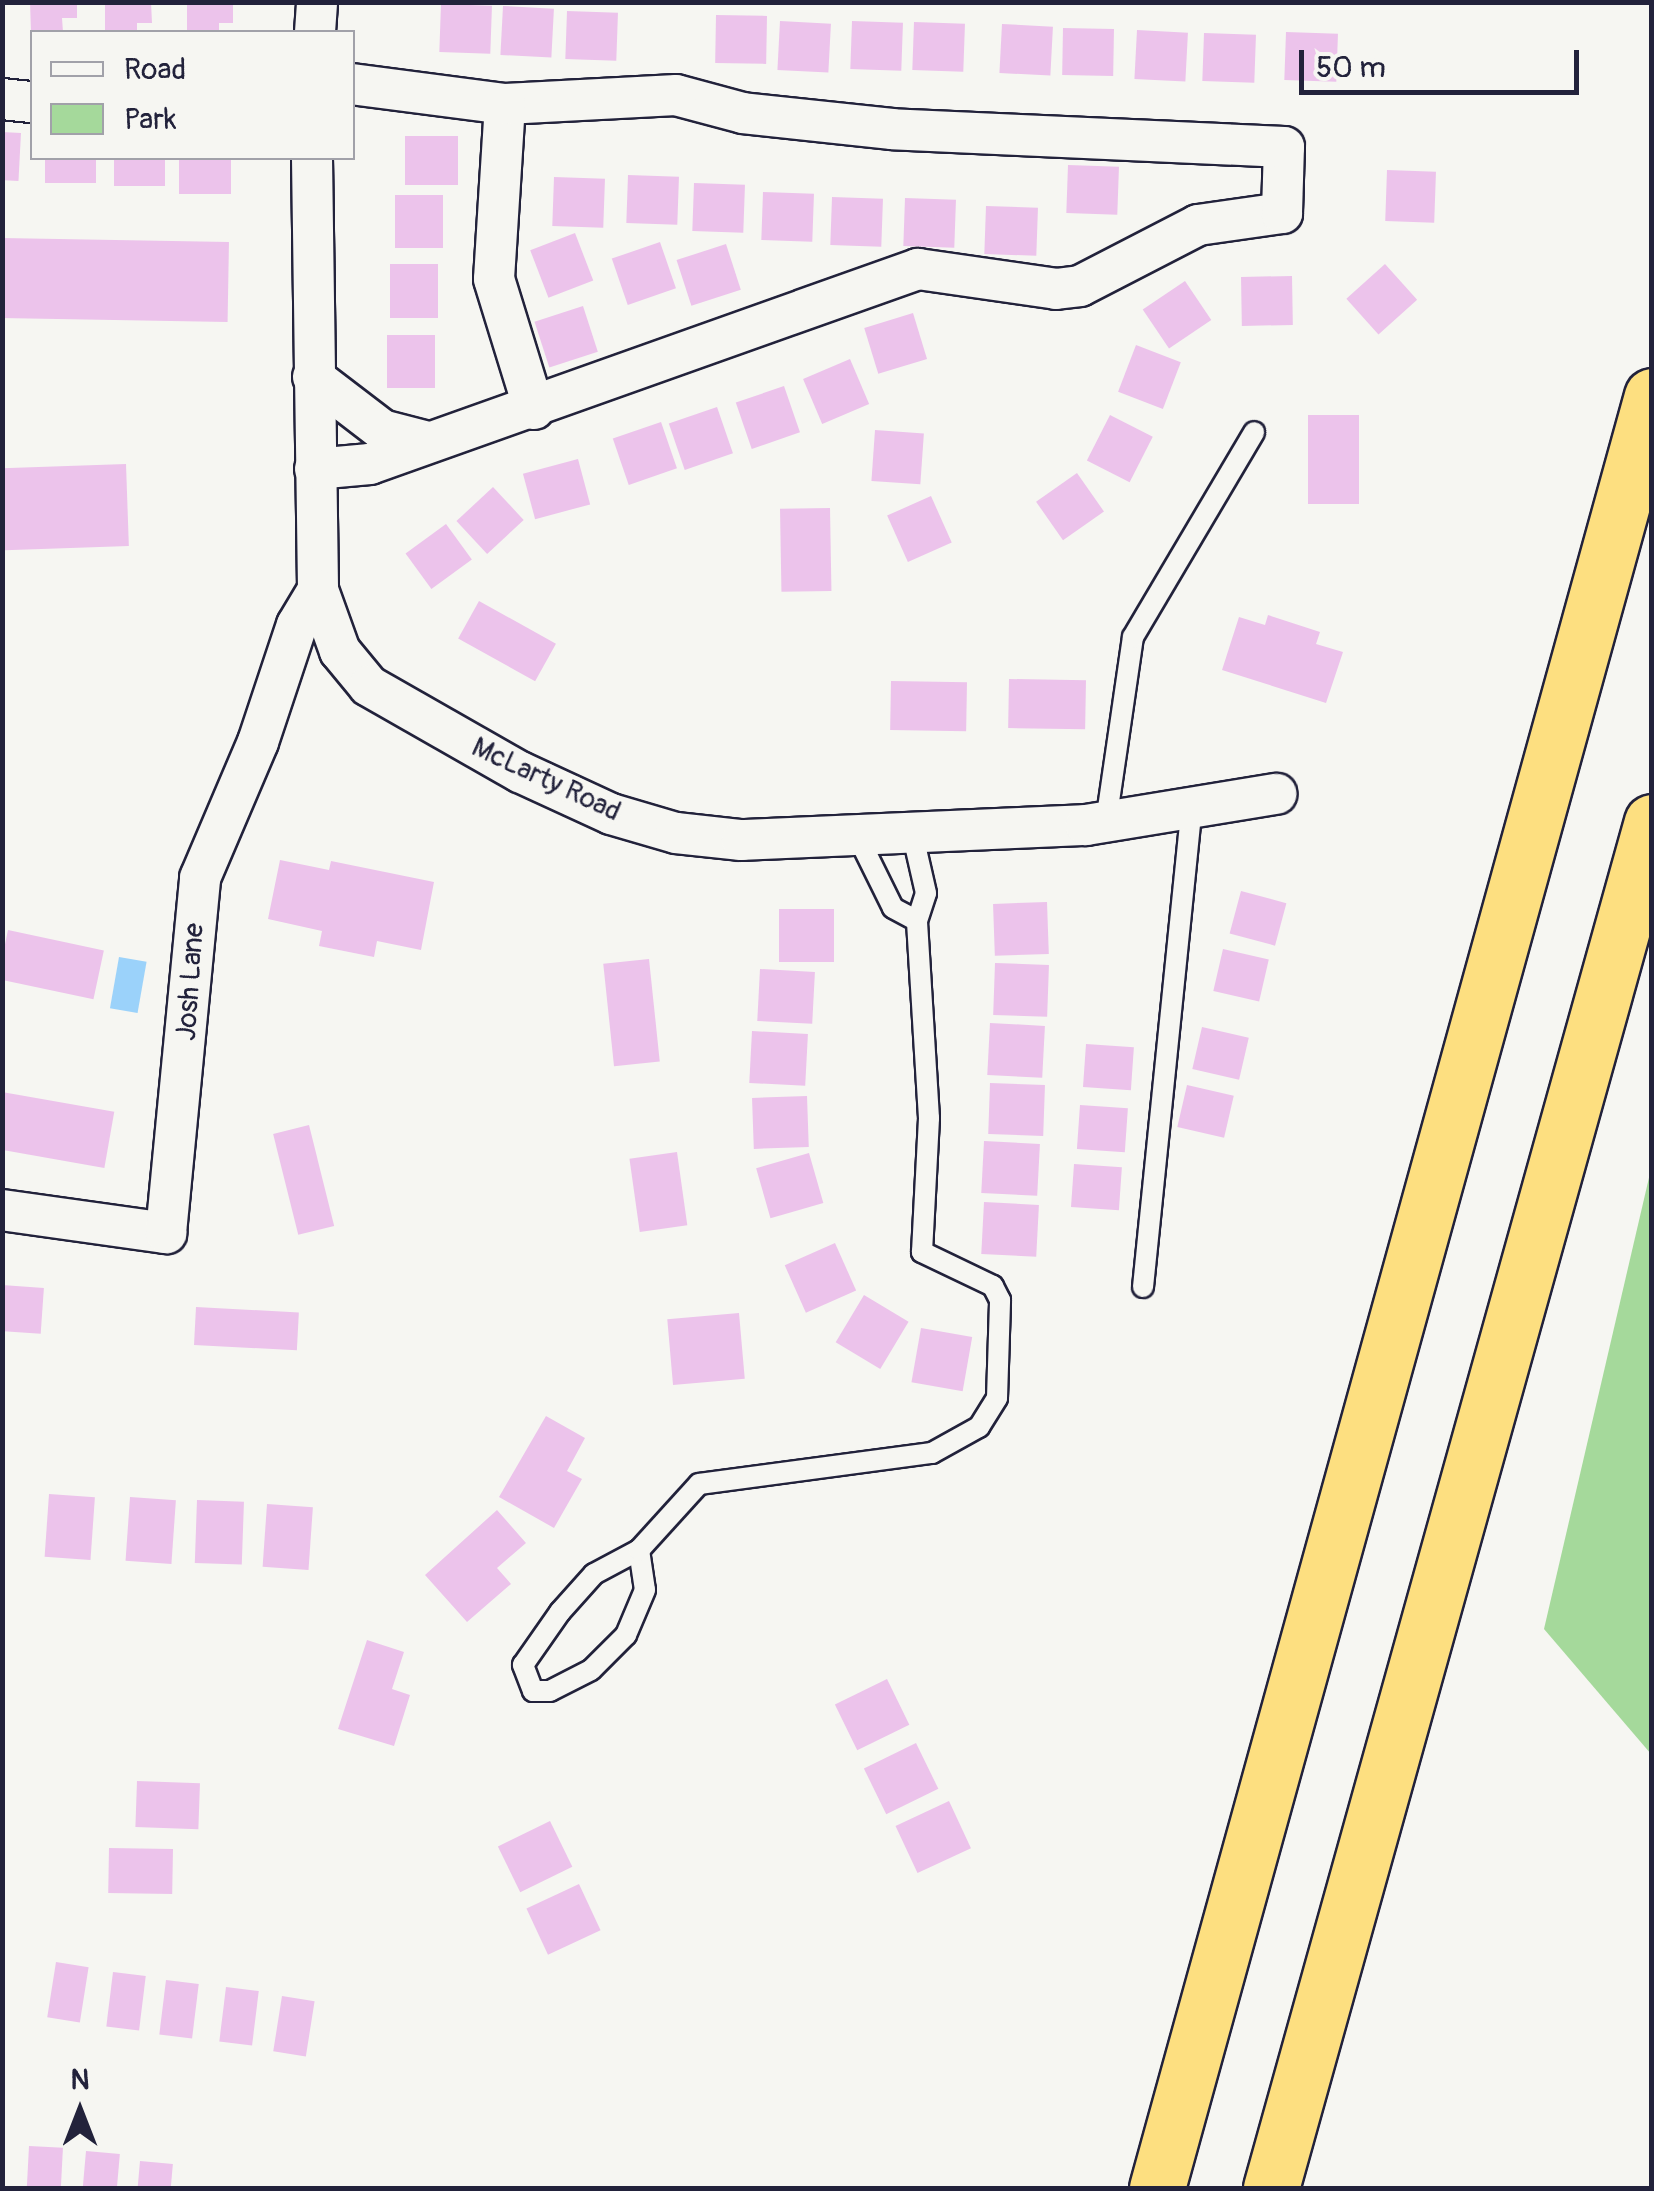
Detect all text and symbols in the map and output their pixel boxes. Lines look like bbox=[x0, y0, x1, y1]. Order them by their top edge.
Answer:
legend bbox=[30, 30, 355, 160]
scale bar bbox=[1304, 30, 1584, 92]
text: 50 m bbox=[1316, 49, 1386, 86]
text: Road bbox=[124, 51, 186, 88]
text: Park bbox=[124, 101, 177, 138]
street label: McLarty Road bbox=[466, 731, 626, 829]
street label: Josh Lane bbox=[170, 922, 212, 1042]
north arrow bbox=[30, 2061, 130, 2161]
text: N bbox=[71, 2063, 89, 2098]

